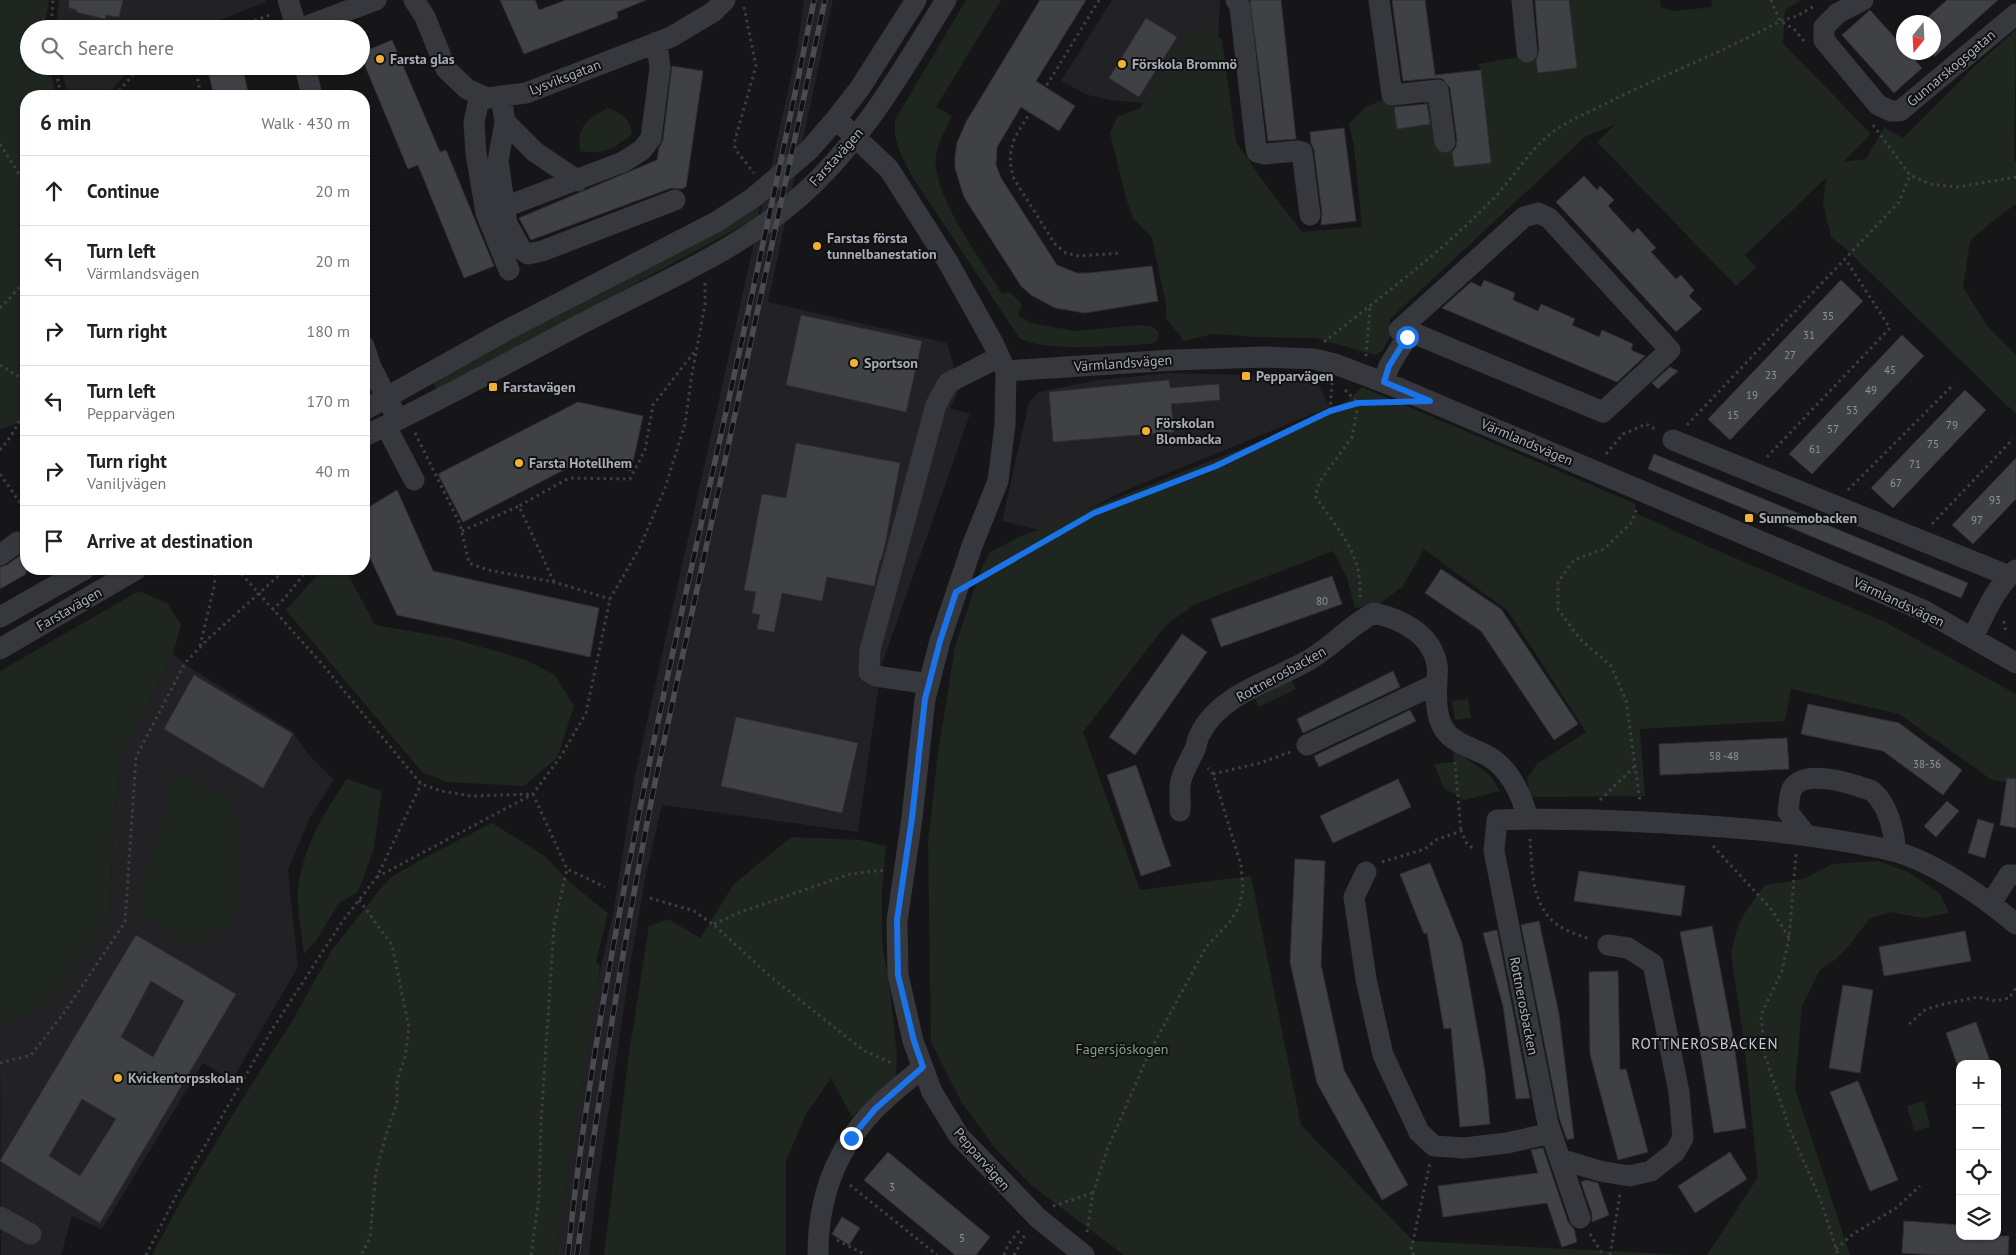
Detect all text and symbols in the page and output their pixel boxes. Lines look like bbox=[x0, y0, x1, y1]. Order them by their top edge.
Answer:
north arrow bbox=[1896, 15, 1941, 60]
search box bbox=[20, 20, 370, 75]
street label: Gunnarskogsgatan bbox=[1903, 26, 1999, 110]
icon: search bbox=[38, 34, 66, 62]
text: Search here bbox=[78, 36, 174, 60]
place label: Farsta glas bbox=[390, 50, 455, 68]
marker: Farsta glas bbox=[374, 53, 386, 65]
street label: Lysviksgatan bbox=[527, 55, 603, 99]
place label: Förskola Brommö bbox=[1132, 55, 1238, 73]
marker: Förskola Brommö bbox=[1116, 58, 1128, 70]
text: 6 min bbox=[40, 109, 91, 136]
text: Walk · 430 m bbox=[261, 113, 350, 133]
street label: Farstavägen bbox=[805, 124, 867, 190]
icon: ahead bbox=[40, 177, 68, 205]
text: Continue bbox=[87, 179, 159, 203]
text: 20 m bbox=[315, 181, 350, 201]
place label: Farstas första tunnelbanestation bbox=[827, 229, 937, 263]
text: Turn left bbox=[87, 239, 156, 263]
marker: Farstas första tunnelbanestation bbox=[811, 240, 823, 252]
icon: left bbox=[40, 247, 68, 275]
text: 20 m bbox=[315, 251, 350, 271]
text: Värmlandsvägen bbox=[87, 263, 200, 283]
house number: 35 bbox=[1822, 309, 1834, 323]
icon: right bbox=[40, 317, 68, 345]
text: Turn right bbox=[87, 319, 167, 343]
text: 180 m bbox=[307, 321, 350, 341]
route start bbox=[1396, 326, 1419, 349]
house number: 31 bbox=[1803, 328, 1815, 342]
house number: 27 bbox=[1784, 348, 1796, 362]
street label: Värmlandsvägen bbox=[1072, 351, 1173, 375]
place label: Sportson bbox=[864, 354, 918, 372]
marker: Sportson bbox=[848, 357, 860, 369]
house number: 45 bbox=[1884, 363, 1896, 377]
place label: Pepparvägen bbox=[1256, 367, 1333, 385]
house number: 23 bbox=[1765, 368, 1777, 382]
marker: Pepparvägen bbox=[1240, 370, 1252, 382]
place label: Farstavägen bbox=[503, 378, 576, 396]
text: Turn left bbox=[87, 379, 156, 403]
marker: Farstavägen bbox=[487, 381, 499, 393]
house number: 49 bbox=[1865, 383, 1877, 397]
icon: left bbox=[40, 387, 68, 415]
house number: 19 bbox=[1746, 388, 1758, 402]
text: 170 m bbox=[307, 391, 350, 411]
text: Pepparvägen bbox=[87, 403, 175, 423]
house number: 53 bbox=[1846, 403, 1858, 417]
house number: 15 bbox=[1727, 408, 1739, 422]
place label: Förskolan Blombacka bbox=[1156, 414, 1222, 448]
street label: Värmlandsvägen bbox=[1477, 414, 1576, 470]
house number: 79 bbox=[1946, 418, 1958, 432]
house number: 57 bbox=[1827, 422, 1839, 436]
marker: Förskolan Blombacka bbox=[1140, 425, 1152, 437]
house number: 75 bbox=[1927, 437, 1939, 451]
house number: 61 bbox=[1809, 442, 1821, 456]
text: Turn right bbox=[87, 449, 167, 473]
place label: Farsta Hotellhem bbox=[529, 454, 632, 472]
icon: right bbox=[40, 457, 68, 485]
marker: Farsta Hotellhem bbox=[513, 457, 525, 469]
house number: 71 bbox=[1909, 457, 1921, 471]
text: 40 m bbox=[315, 461, 350, 481]
text: Vaniljvägen bbox=[87, 473, 166, 493]
house number: 67 bbox=[1890, 476, 1902, 490]
house number: 93 bbox=[1989, 493, 2001, 507]
place label: Sunnemobacken bbox=[1759, 509, 1857, 527]
marker: Sunnemobacken bbox=[1743, 512, 1755, 524]
house number: 97 bbox=[1971, 513, 1983, 527]
icon: arrive bbox=[40, 527, 68, 555]
text: Arrive at destination bbox=[87, 529, 253, 553]
street label: Värmlandsvägen bbox=[1850, 573, 1947, 631]
street label: Farstavägen bbox=[33, 583, 105, 635]
house number: 80 bbox=[1316, 594, 1328, 608]
street label: Rottnerosbacken bbox=[1233, 642, 1329, 706]
house number: 58 -48 bbox=[1709, 749, 1739, 763]
house number: 38-36 bbox=[1913, 757, 1941, 771]
street label: Rottnerosbacken bbox=[1506, 955, 1542, 1057]
district label: ROTTNEROSBACKEN bbox=[1631, 1034, 1779, 1053]
park label: Fagersjöskogen bbox=[1076, 1040, 1168, 1058]
map controls bbox=[1956, 1060, 2001, 1240]
button: + bbox=[1956, 1060, 2001, 1105]
place label: Kvickentorpsskolan bbox=[128, 1069, 243, 1087]
marker: Kvickentorpsskolan bbox=[112, 1072, 124, 1084]
button: − bbox=[1956, 1105, 2001, 1150]
street label: Pepparvägen bbox=[950, 1124, 1014, 1194]
route end bbox=[840, 1127, 863, 1150]
button: locate bbox=[1956, 1150, 2001, 1195]
house number: 3 bbox=[889, 1180, 895, 1194]
button: layers bbox=[1956, 1195, 2001, 1240]
house number: 5 bbox=[959, 1231, 965, 1245]

